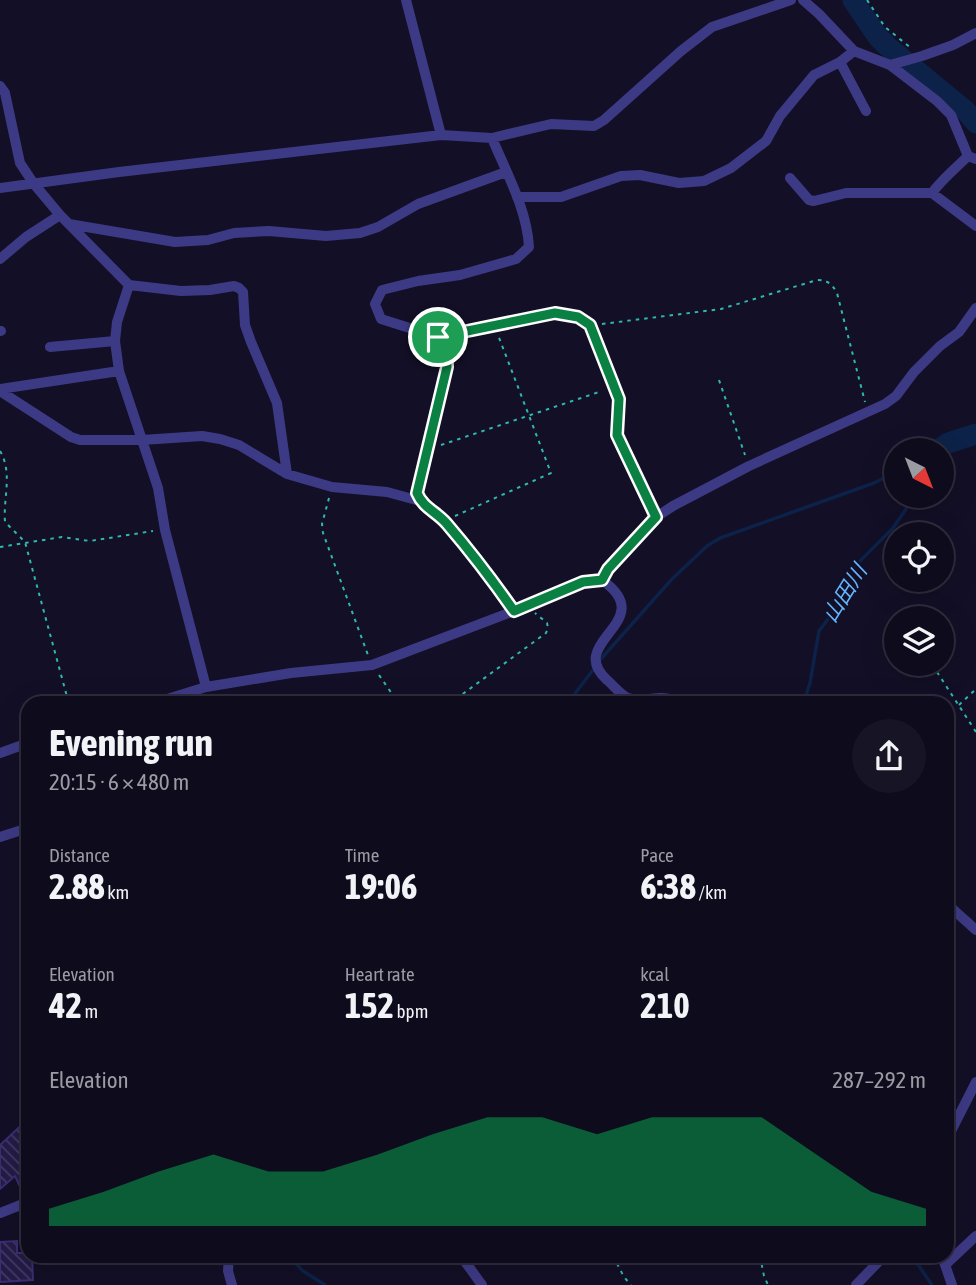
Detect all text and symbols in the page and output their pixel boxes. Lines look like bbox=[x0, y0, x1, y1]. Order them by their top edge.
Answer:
pin bbox=[408, 307, 468, 367]
icon: arrive bbox=[419, 318, 457, 356]
north arrow bbox=[884, 438, 954, 508]
map controls bbox=[884, 438, 954, 676]
button: locate bbox=[884, 522, 954, 592]
water label: 山田川 bbox=[817, 558, 872, 626]
button: layers bbox=[884, 606, 954, 676]
button: share bbox=[852, 719, 926, 793]
text: Evening run bbox=[49, 721, 213, 764]
text: 20:15 · 6 × 480 m bbox=[49, 769, 189, 795]
text: Distance bbox=[49, 844, 110, 866]
text: Time bbox=[345, 844, 379, 866]
text: Pace bbox=[640, 844, 674, 866]
text: 2.88 bbox=[49, 866, 105, 906]
text: 19:06 bbox=[345, 866, 417, 906]
text: 6:38 bbox=[640, 866, 696, 906]
text: km bbox=[105, 881, 129, 903]
text: /km bbox=[696, 881, 727, 903]
text: Elevation bbox=[49, 963, 115, 985]
text: Heart rate bbox=[345, 963, 415, 985]
text: kcal bbox=[640, 963, 669, 985]
text: 42 bbox=[49, 985, 82, 1025]
text: 152 bbox=[345, 985, 394, 1025]
text: 210 bbox=[640, 985, 690, 1025]
text: m bbox=[82, 1000, 98, 1022]
text: bpm bbox=[394, 1000, 428, 1022]
text: Elevation bbox=[49, 1067, 129, 1093]
text: 287–292 m bbox=[832, 1067, 926, 1093]

